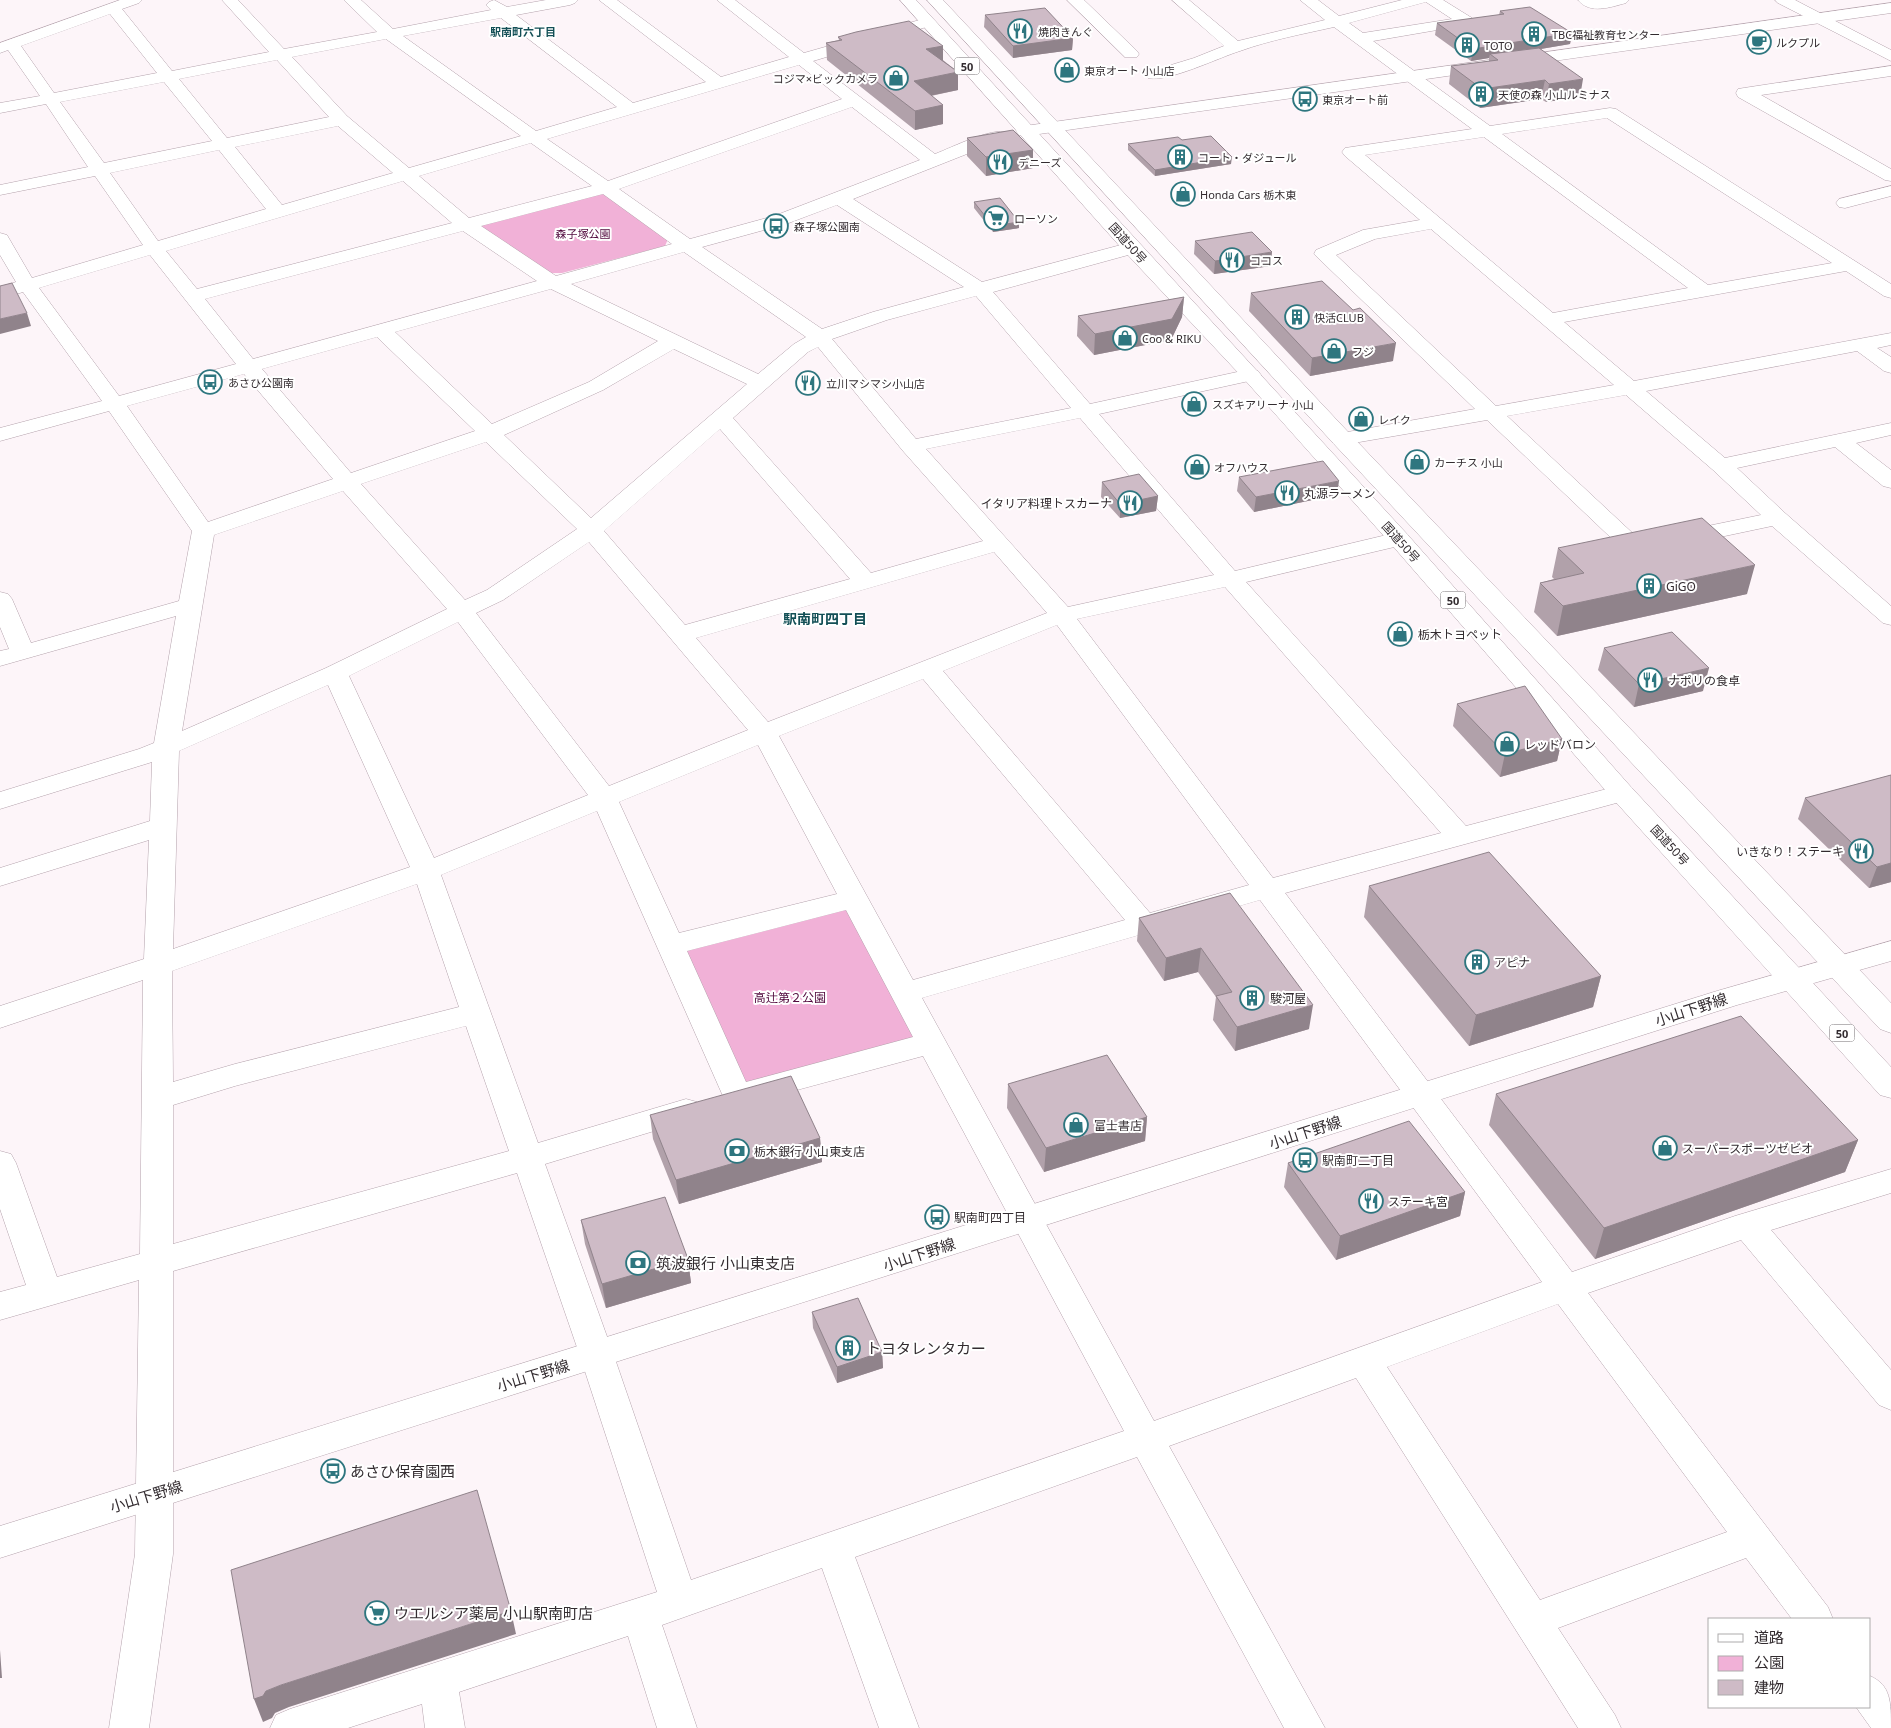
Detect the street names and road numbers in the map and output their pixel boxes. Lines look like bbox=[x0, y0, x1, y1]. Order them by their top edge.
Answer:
road number: 50 bbox=[954, 58, 980, 74]
street label: 国道50号 bbox=[1105, 219, 1151, 267]
street label: 国道50号 bbox=[1378, 518, 1424, 566]
road number: 50 bbox=[1440, 592, 1466, 608]
street label: 国道50号 bbox=[1647, 821, 1693, 869]
street label: 小山下野線 bbox=[1652, 988, 1730, 1030]
road number: 50 bbox=[1830, 1024, 1854, 1042]
street label: 小山下野線 bbox=[1266, 1111, 1344, 1153]
street label: 小山下野線 bbox=[880, 1233, 958, 1275]
street label: 小山下野線 bbox=[494, 1354, 572, 1396]
street label: 小山下野線 bbox=[107, 1475, 185, 1517]

